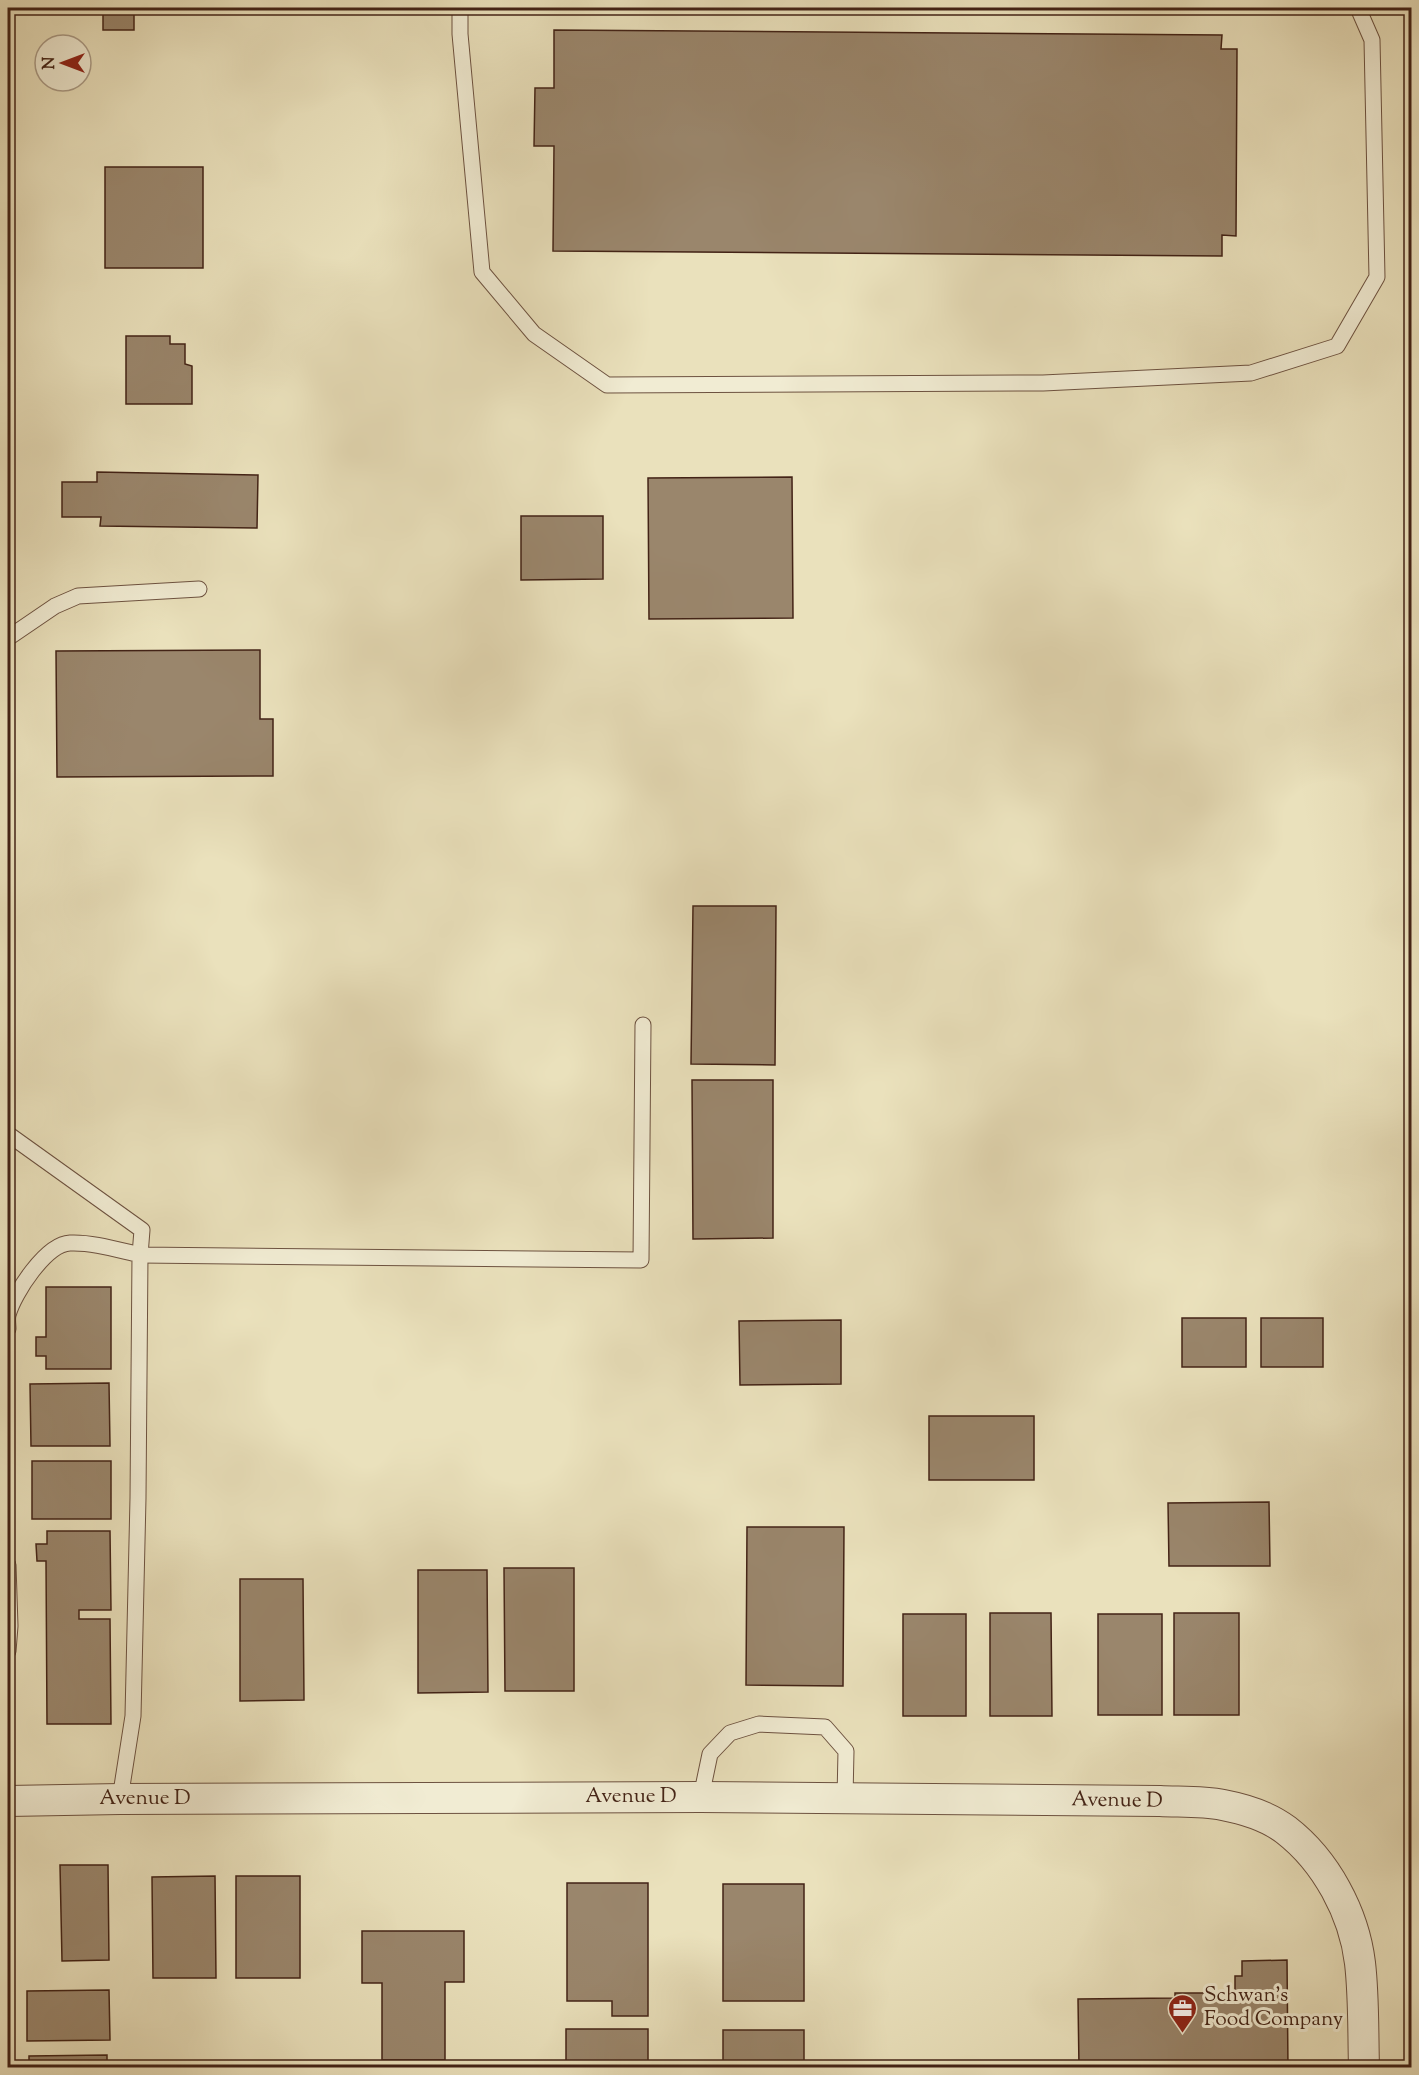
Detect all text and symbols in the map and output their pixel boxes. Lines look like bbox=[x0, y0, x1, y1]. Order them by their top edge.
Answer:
north arrow bbox=[33, 33, 93, 93]
text: N bbox=[39, 56, 62, 69]
street label: Avenue D bbox=[585, 1782, 677, 1812]
street label: Avenue D bbox=[99, 1784, 191, 1814]
street label: Avenue D bbox=[1071, 1785, 1163, 1817]
place label: Schwan's Food Company bbox=[1204, 1981, 1344, 2035]
office icon: Schwan's Food Company bbox=[1167, 1992, 1199, 2034]

